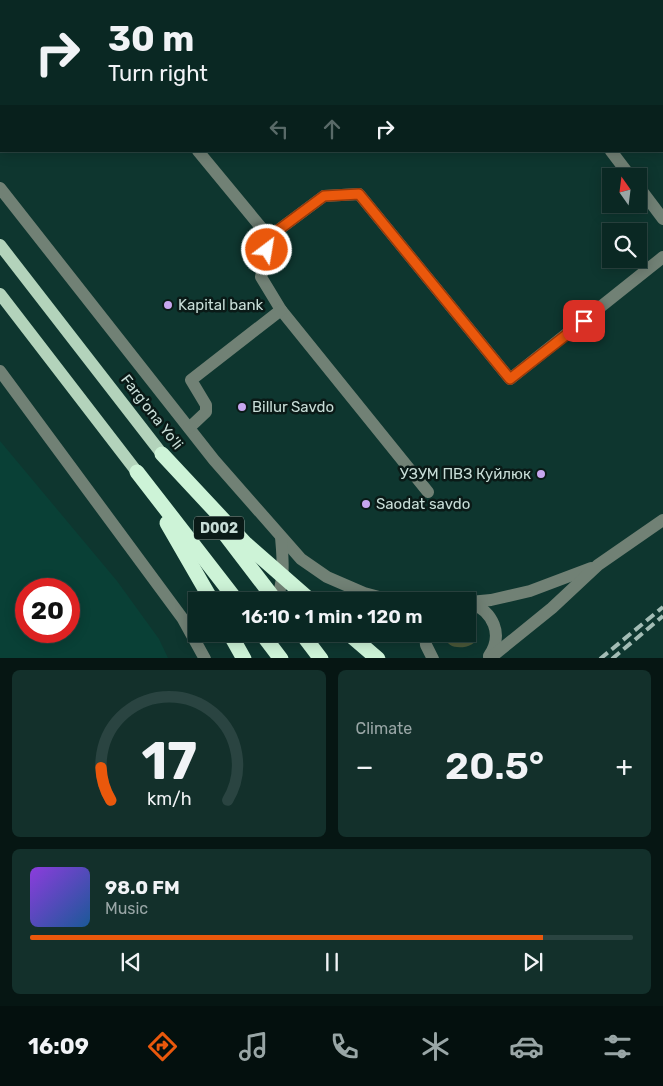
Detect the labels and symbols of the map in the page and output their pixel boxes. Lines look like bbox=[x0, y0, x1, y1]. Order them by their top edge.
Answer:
north arrow bbox=[602, 168, 648, 212]
position arrow bbox=[240, 223, 292, 275]
place label: Kapital bank bbox=[178, 296, 264, 314]
marker: Kapital bank bbox=[162, 299, 174, 311]
pin bbox=[563, 300, 605, 342]
street label: Farg'ona Yo'li bbox=[117, 371, 187, 453]
place label: Billur Savdo bbox=[252, 398, 334, 416]
marker: Billur Savdo bbox=[236, 401, 248, 413]
place label: УЗУМ ПВЗ Куйлюк bbox=[400, 465, 531, 483]
marker: УЗУМ ПВЗ Куйлюк bbox=[535, 468, 547, 480]
place label: Saodat savdo bbox=[376, 495, 470, 513]
marker: Saodat savdo bbox=[360, 498, 372, 510]
road number: D002 bbox=[194, 516, 244, 540]
speed limit sign: 20 bbox=[15, 578, 80, 643]

